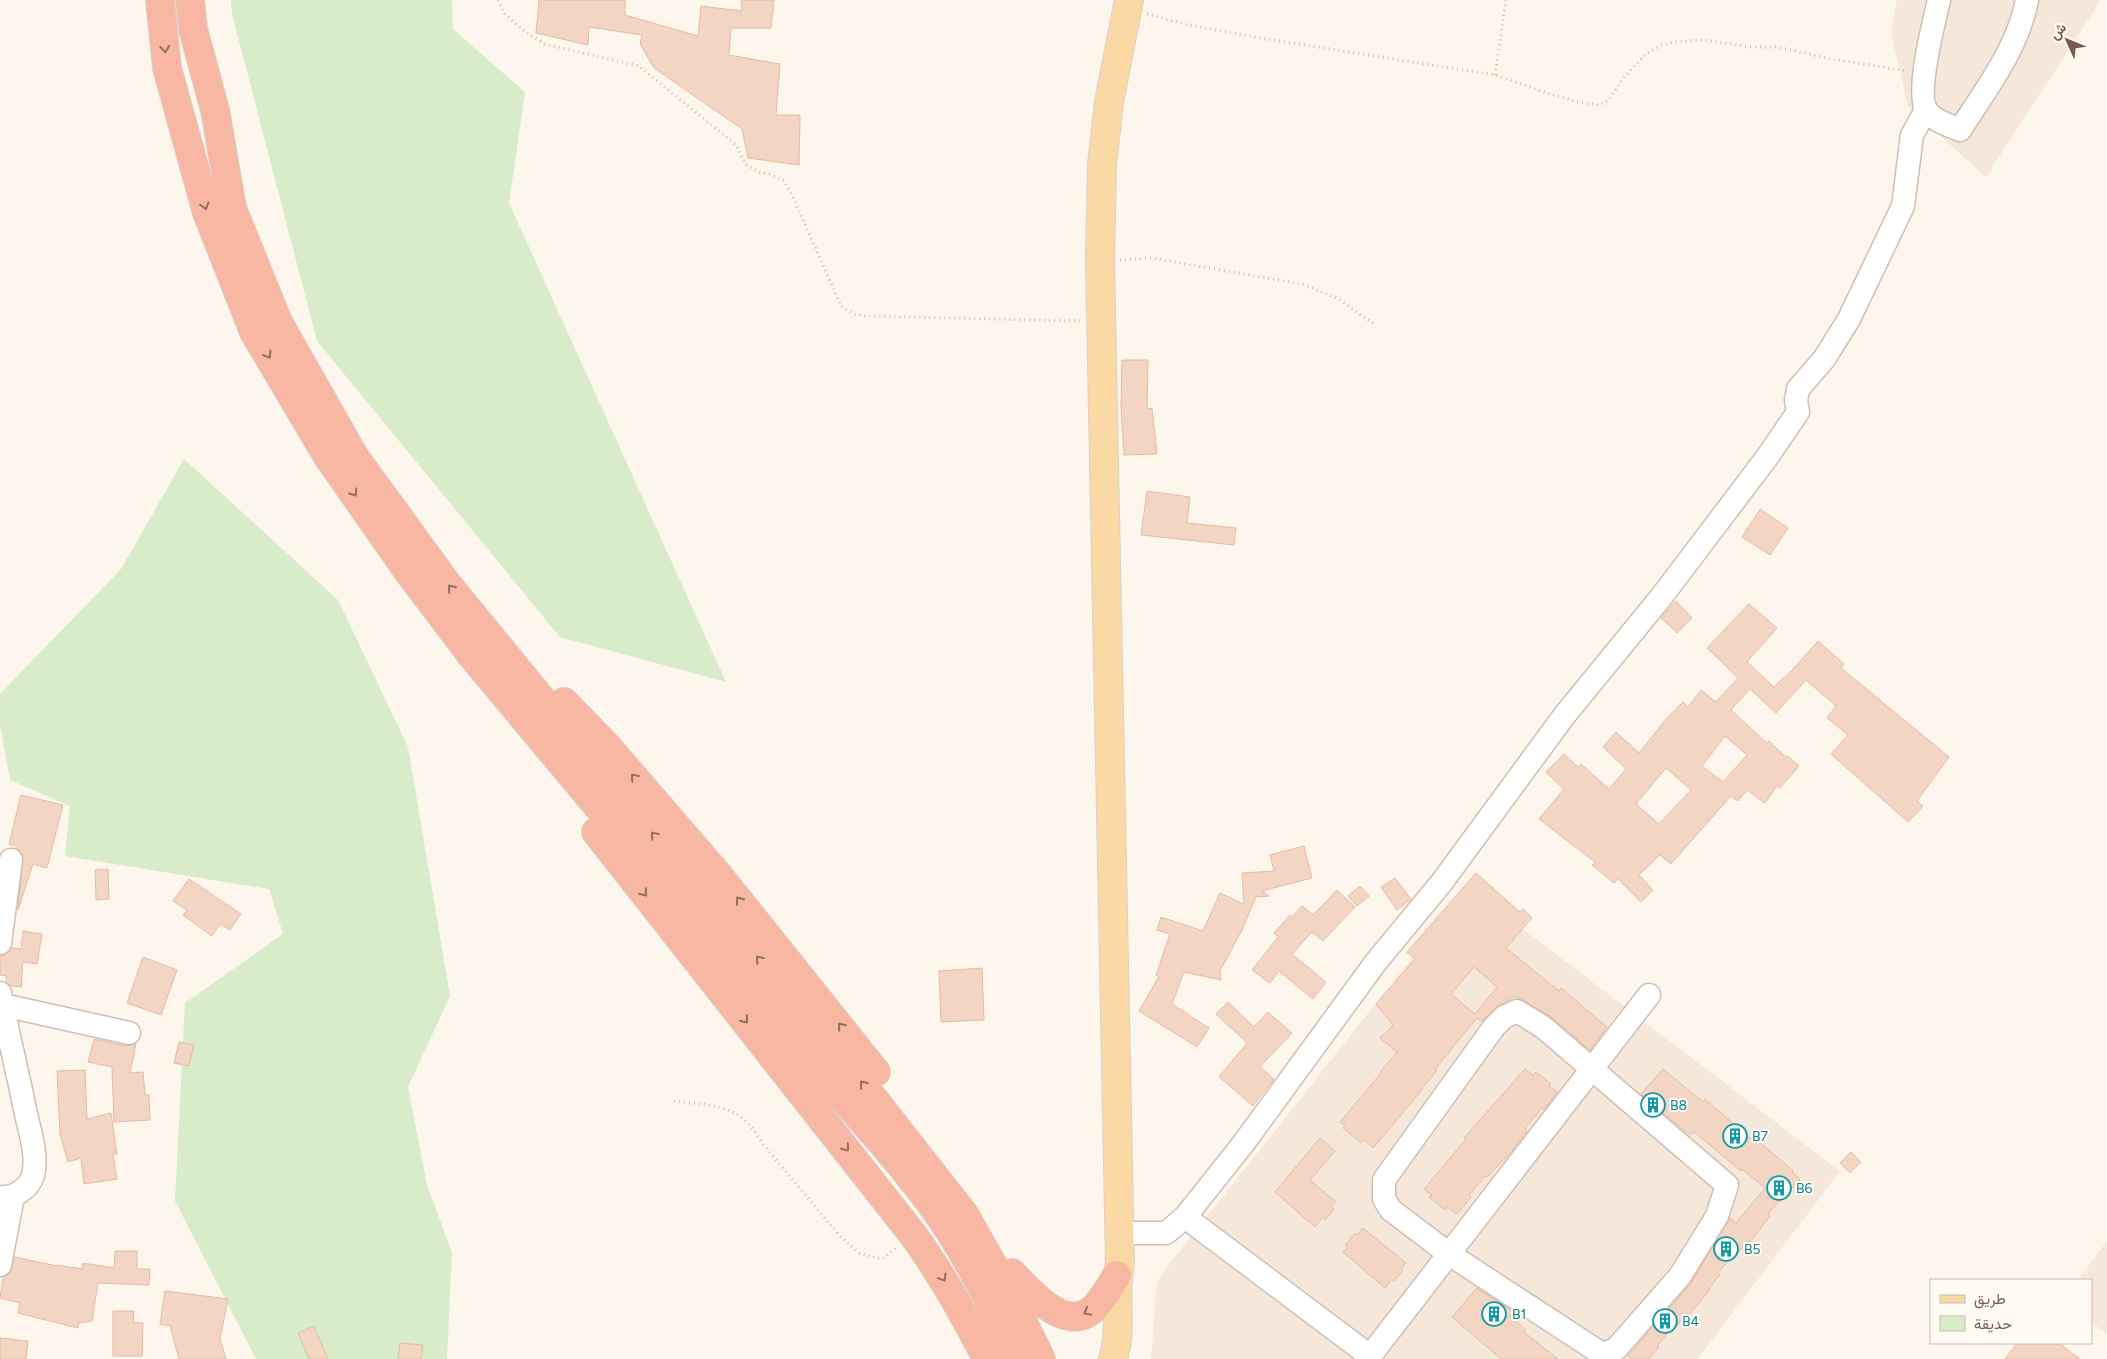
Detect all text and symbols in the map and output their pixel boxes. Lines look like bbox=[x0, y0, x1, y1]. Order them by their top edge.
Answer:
north arrow bbox=[2042, 15, 2092, 65]
text: ش bbox=[2046, 19, 2070, 43]
one-way arrow bbox=[159, 45, 170, 53]
one-way arrow bbox=[199, 201, 210, 210]
one-way arrow bbox=[262, 350, 272, 359]
one-way arrow bbox=[348, 487, 357, 497]
one-way arrow bbox=[448, 584, 457, 594]
one-way arrow bbox=[630, 773, 639, 782]
one-way arrow bbox=[651, 832, 660, 841]
one-way arrow bbox=[639, 887, 647, 896]
one-way arrow bbox=[736, 896, 745, 906]
one-way arrow bbox=[756, 956, 765, 965]
one-way arrow bbox=[740, 1015, 749, 1024]
one-way arrow bbox=[838, 1023, 847, 1032]
one-way arrow bbox=[861, 1081, 869, 1090]
building icon: B8 bbox=[1640, 1092, 1666, 1118]
place label: B8 bbox=[1670, 1097, 1687, 1114]
building icon: B7 bbox=[1722, 1123, 1748, 1149]
place label: B7 bbox=[1752, 1128, 1769, 1145]
one-way arrow bbox=[840, 1142, 848, 1151]
building icon: B6 bbox=[1766, 1175, 1792, 1201]
place label: B6 bbox=[1796, 1180, 1813, 1197]
building icon: B5 bbox=[1713, 1236, 1739, 1262]
place label: B5 bbox=[1744, 1241, 1761, 1258]
one-way arrow bbox=[936, 1273, 946, 1282]
legend bbox=[1930, 1279, 2092, 1344]
text: طريق bbox=[1974, 1290, 2006, 1309]
building icon: B1 bbox=[1481, 1301, 1507, 1327]
one-way arrow bbox=[1083, 1306, 1092, 1316]
place label: B1 bbox=[1512, 1306, 1526, 1323]
building icon: B4 bbox=[1652, 1308, 1678, 1334]
place label: B4 bbox=[1682, 1313, 1700, 1330]
text: حديقة bbox=[1974, 1315, 2012, 1333]

